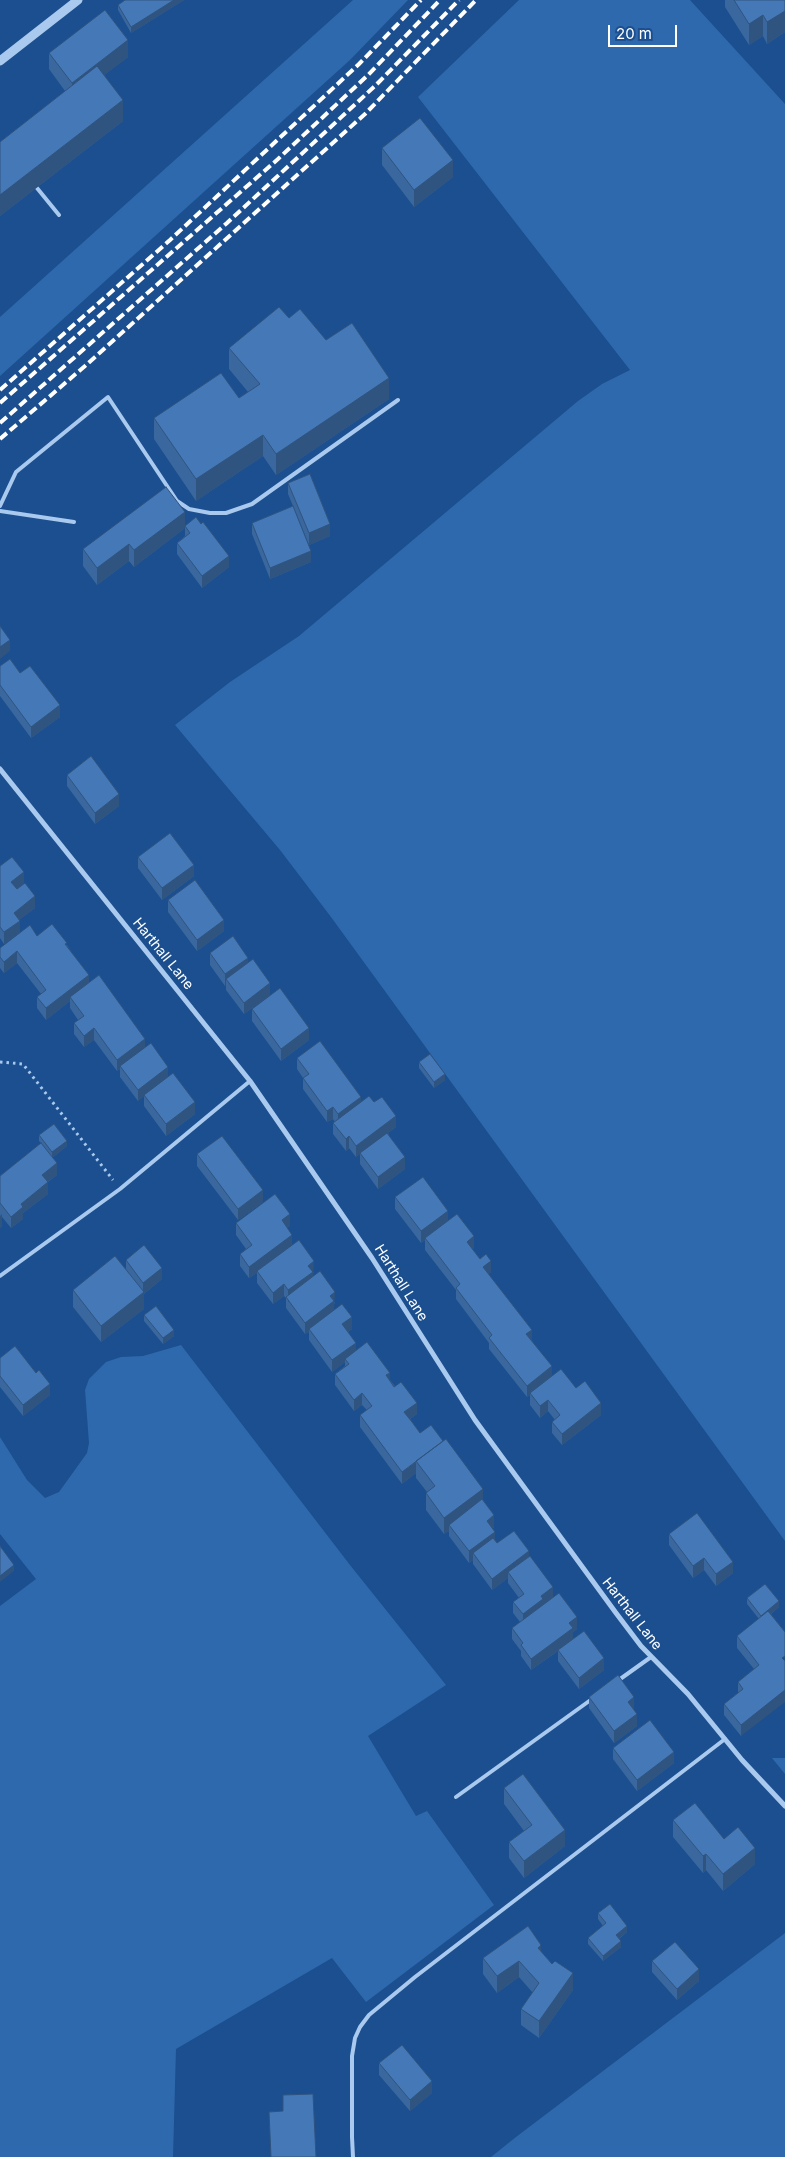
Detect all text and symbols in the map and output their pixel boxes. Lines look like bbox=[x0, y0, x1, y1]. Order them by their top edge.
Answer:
scale bar bbox=[610, 15, 679, 47]
text: 20 m bbox=[616, 24, 652, 43]
street label: Harthall Lane bbox=[129, 915, 197, 993]
street label: Harthall Lane bbox=[371, 1241, 431, 1325]
street label: Harthall Lane bbox=[598, 1574, 666, 1654]

